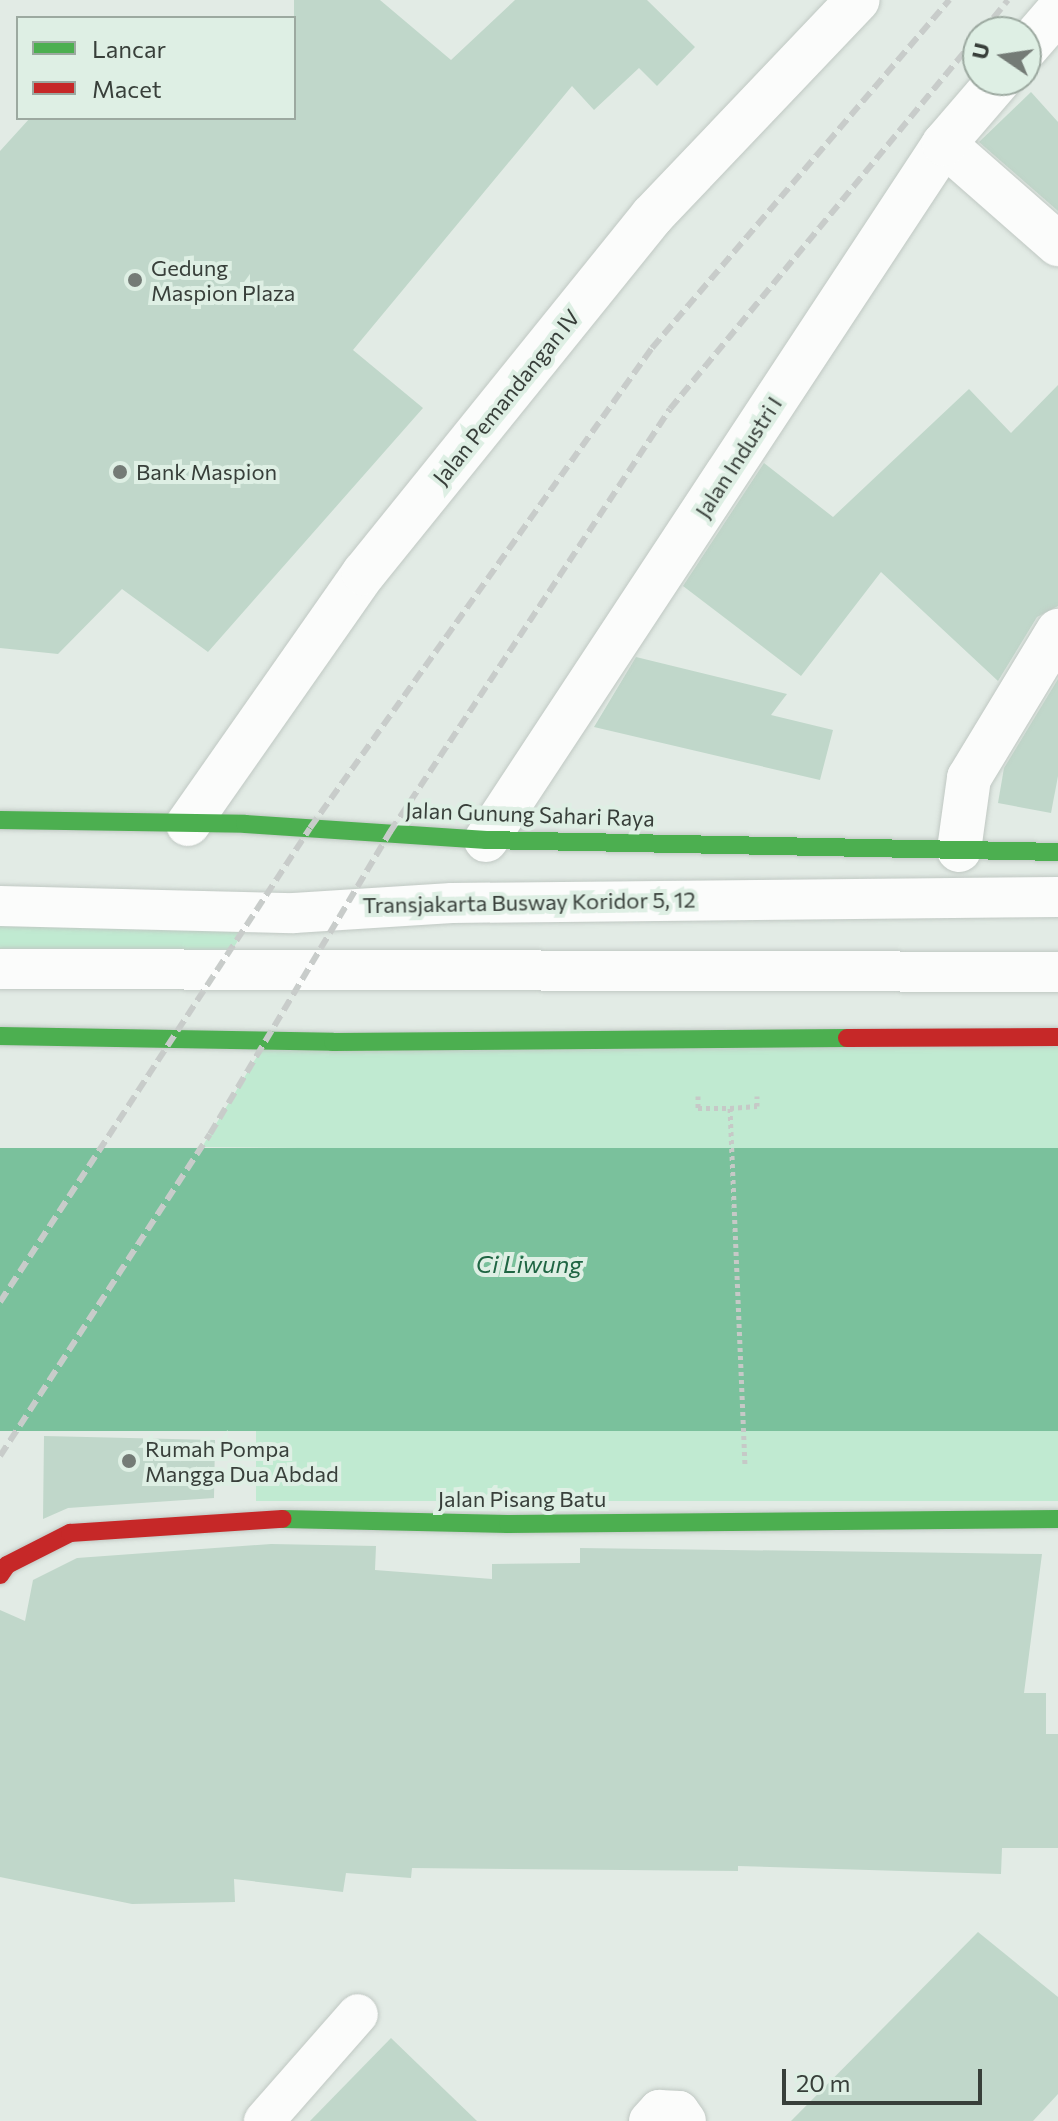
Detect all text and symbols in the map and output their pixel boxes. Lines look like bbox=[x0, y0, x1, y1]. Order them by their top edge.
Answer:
legend bbox=[16, 16, 296, 120]
north arrow bbox=[962, 16, 1042, 96]
text: Lancar bbox=[92, 34, 166, 63]
text: U bbox=[965, 40, 995, 62]
text: Macet bbox=[92, 74, 162, 103]
place label: Gedung Maspion Plaza bbox=[151, 254, 295, 306]
marker: Gedung Maspion Plaza bbox=[126, 271, 144, 289]
street label: Jalan Pemandangan IV bbox=[427, 304, 585, 490]
street label: Jalan Industri I bbox=[689, 391, 787, 523]
place label: Bank Maspion bbox=[136, 459, 277, 485]
marker: Bank Maspion bbox=[111, 463, 129, 481]
street label: Jalan Gunung Sahari Raya bbox=[405, 796, 655, 832]
street label: Transjakarta Busway Koridor 5, 12 bbox=[362, 886, 696, 918]
water label: Ci Liwung bbox=[476, 1250, 582, 1278]
place label: Rumah Pompa Mangga Dua Abdad bbox=[145, 1435, 339, 1486]
marker: Rumah Pompa Mangga Dua Abdad bbox=[120, 1452, 138, 1470]
street label: Jalan Pisang Batu bbox=[438, 1486, 606, 1512]
scale bar bbox=[786, 2053, 986, 2103]
text: 20 m bbox=[796, 2068, 850, 2097]

